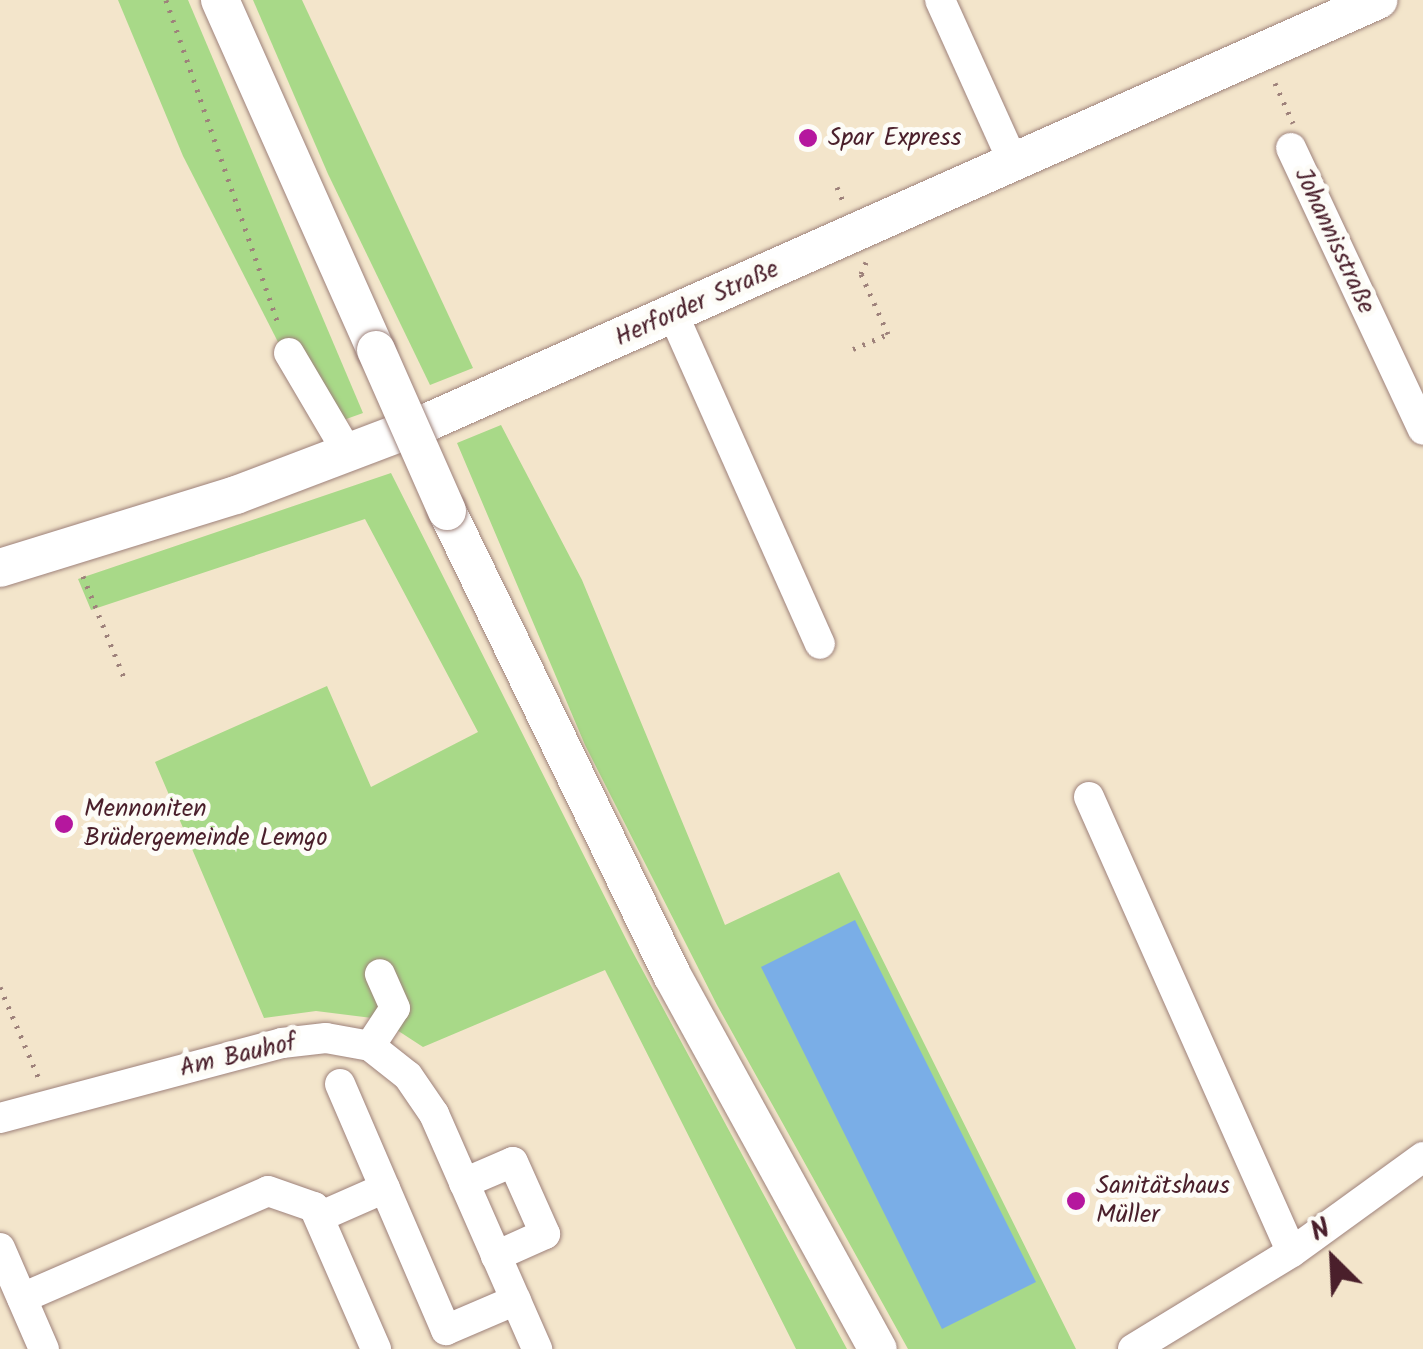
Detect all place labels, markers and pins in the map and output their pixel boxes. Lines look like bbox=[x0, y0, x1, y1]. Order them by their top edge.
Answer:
place label: Spar Express bbox=[828, 123, 961, 153]
marker: Spar Express bbox=[797, 127, 819, 149]
place label: Mennoniten Brüdergemeinde Lemgo bbox=[84, 795, 327, 854]
marker: Mennoniten Brüdergemeinde Lemgo bbox=[53, 813, 75, 835]
place label: Sanitätshaus Müller bbox=[1096, 1172, 1230, 1231]
marker: Sanitätshaus Müller bbox=[1065, 1190, 1087, 1212]

